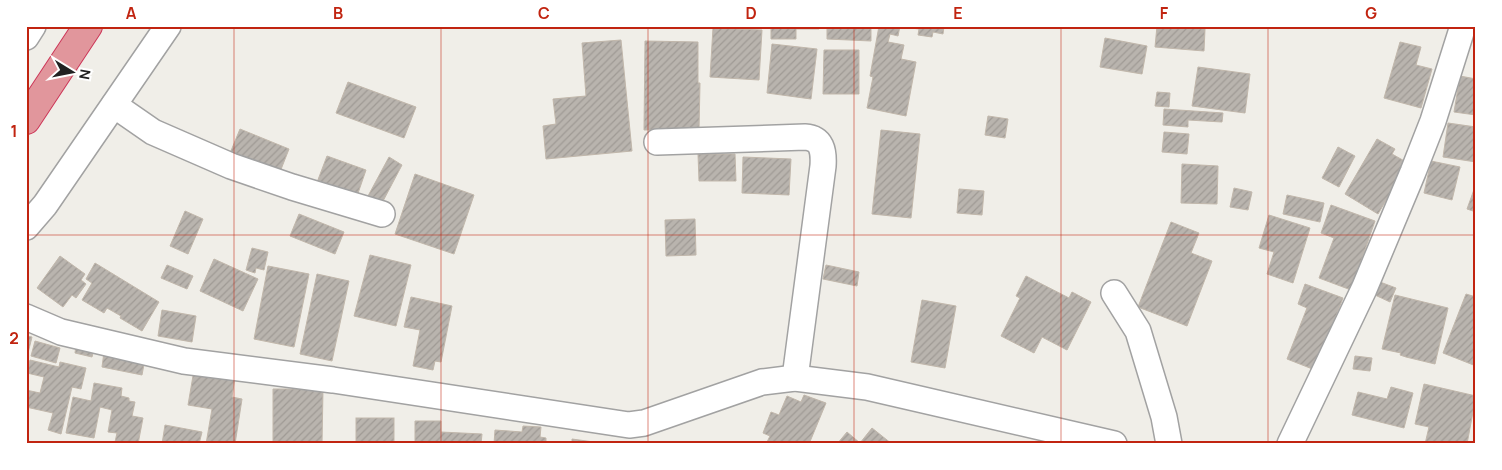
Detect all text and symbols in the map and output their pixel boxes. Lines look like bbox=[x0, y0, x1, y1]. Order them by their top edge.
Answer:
text: A bbox=[126, 2, 137, 24]
text: B bbox=[333, 2, 343, 24]
text: C bbox=[538, 2, 550, 24]
text: D bbox=[745, 2, 757, 24]
text: E bbox=[953, 2, 963, 24]
text: F bbox=[1160, 2, 1169, 24]
text: G bbox=[1365, 2, 1377, 24]
north arrow bbox=[48, 48, 98, 98]
text: N bbox=[75, 68, 96, 81]
text: 1 bbox=[10, 120, 18, 142]
text: 2 bbox=[9, 327, 19, 349]

